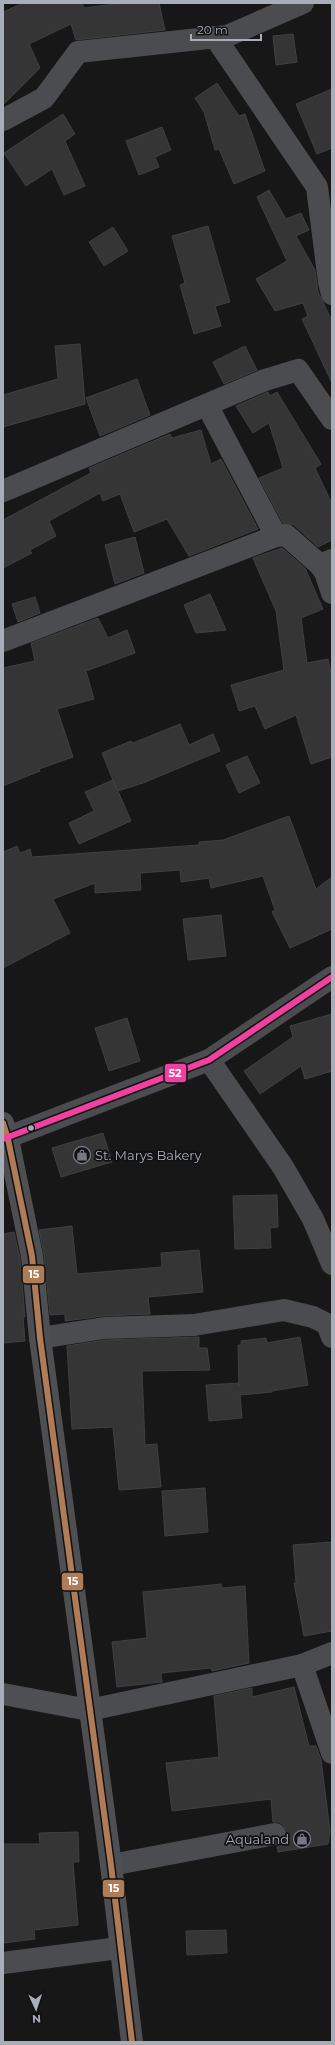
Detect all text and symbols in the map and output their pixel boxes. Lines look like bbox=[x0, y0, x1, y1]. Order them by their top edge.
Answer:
scale bar bbox=[191, 16, 261, 42]
text: 20 m bbox=[197, 22, 228, 37]
line badge: 52 bbox=[164, 1063, 187, 1083]
text: 52 bbox=[169, 1066, 182, 1080]
unlabelled marker bbox=[26, 1123, 36, 1133]
shop icon: St. Marys Bakery bbox=[72, 1145, 92, 1165]
place label: St. Marys Bakery bbox=[95, 1147, 202, 1163]
line badge: 15 bbox=[22, 1265, 45, 1284]
text: 15 bbox=[29, 1267, 40, 1281]
line badge: 15 bbox=[61, 1572, 84, 1591]
text: 15 bbox=[68, 1574, 79, 1588]
shop icon: Aqualand bbox=[292, 1829, 312, 1849]
place label: Aqualand bbox=[226, 1831, 289, 1847]
line badge: 15 bbox=[102, 1879, 125, 1898]
text: 15 bbox=[109, 1881, 120, 1895]
north arrow bbox=[16, 1989, 56, 2029]
text: N bbox=[32, 2012, 41, 2026]

